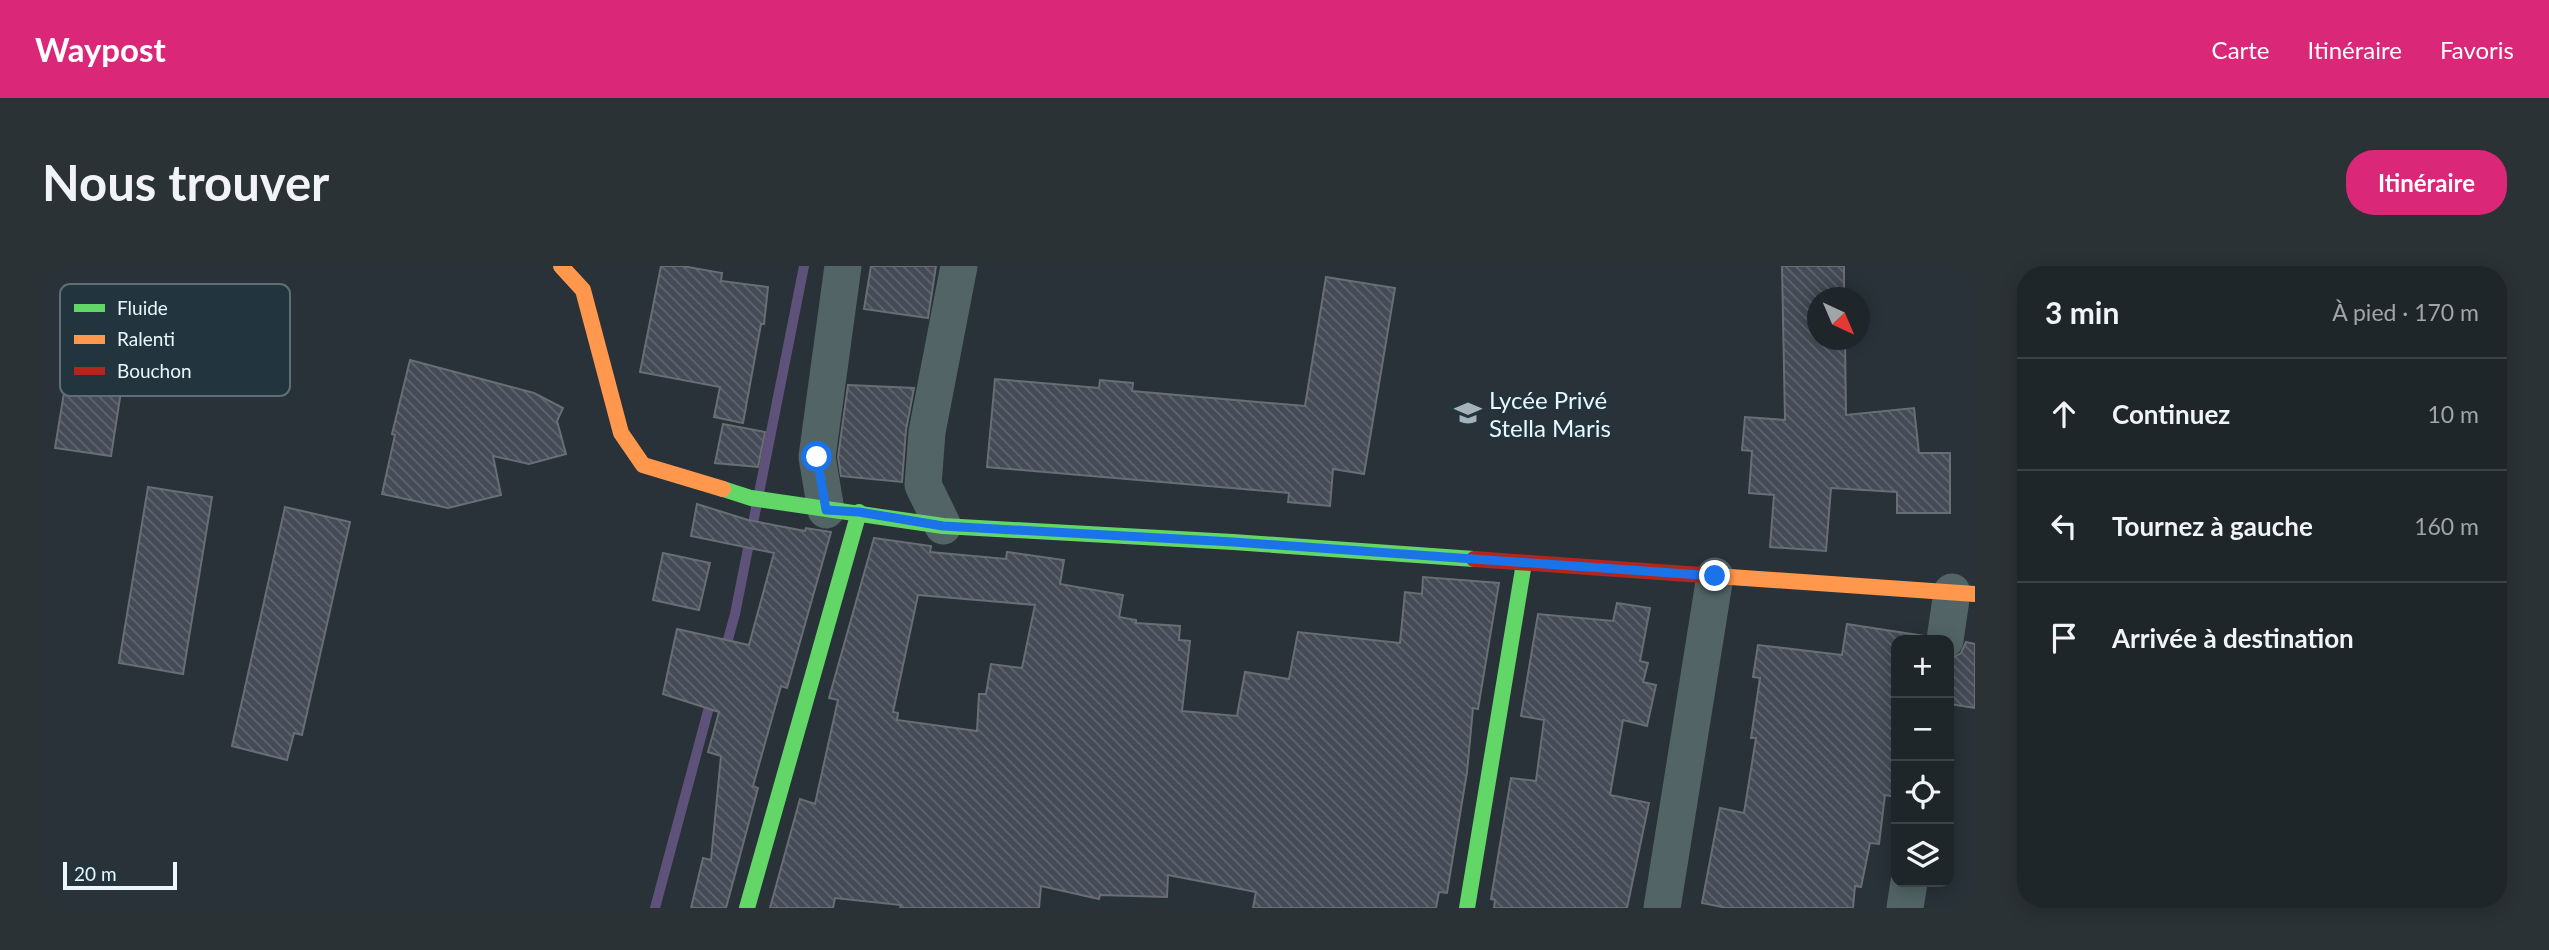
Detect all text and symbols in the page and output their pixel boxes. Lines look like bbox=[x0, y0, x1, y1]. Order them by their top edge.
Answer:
text: Waypost bbox=[35, 29, 166, 69]
text: Carte bbox=[2212, 35, 2270, 64]
text: Itinéraire bbox=[2308, 35, 2402, 64]
text: Favoris bbox=[2440, 35, 2514, 64]
button: Itinéraire bbox=[2346, 150, 2507, 215]
text: Nous trouver bbox=[42, 153, 329, 211]
legend bbox=[60, 284, 290, 396]
north arrow bbox=[1807, 287, 1870, 350]
text: 3 min bbox=[2045, 294, 2119, 330]
text: Fluide bbox=[117, 296, 168, 319]
text: À pied · 170 m bbox=[2332, 298, 2479, 326]
text: Ralenti bbox=[117, 327, 175, 350]
text: Bouchon bbox=[117, 359, 192, 382]
place label: Lycée Privé Stella Maris bbox=[1489, 385, 1611, 442]
icon: ahead bbox=[2045, 395, 2083, 433]
school or university icon: Lycée Privé Stella Maris bbox=[1453, 398, 1483, 428]
text: Continuez bbox=[2112, 398, 2230, 430]
text: 10 m bbox=[2428, 400, 2479, 428]
route start bbox=[801, 441, 832, 472]
icon: left bbox=[2045, 507, 2083, 545]
text: Tournez à gauche bbox=[2112, 510, 2313, 542]
text: 160 m bbox=[2414, 512, 2479, 540]
route end bbox=[1699, 560, 1730, 591]
icon: arrive bbox=[2045, 619, 2083, 657]
text: Arrivée à destination bbox=[2112, 622, 2354, 654]
map controls bbox=[1891, 635, 1954, 887]
button: + bbox=[1891, 635, 1954, 698]
button: − bbox=[1891, 698, 1954, 761]
button: locate bbox=[1891, 761, 1954, 824]
button: layers bbox=[1891, 824, 1954, 887]
scale bar bbox=[63, 859, 177, 891]
text: 20 m bbox=[74, 862, 117, 885]

